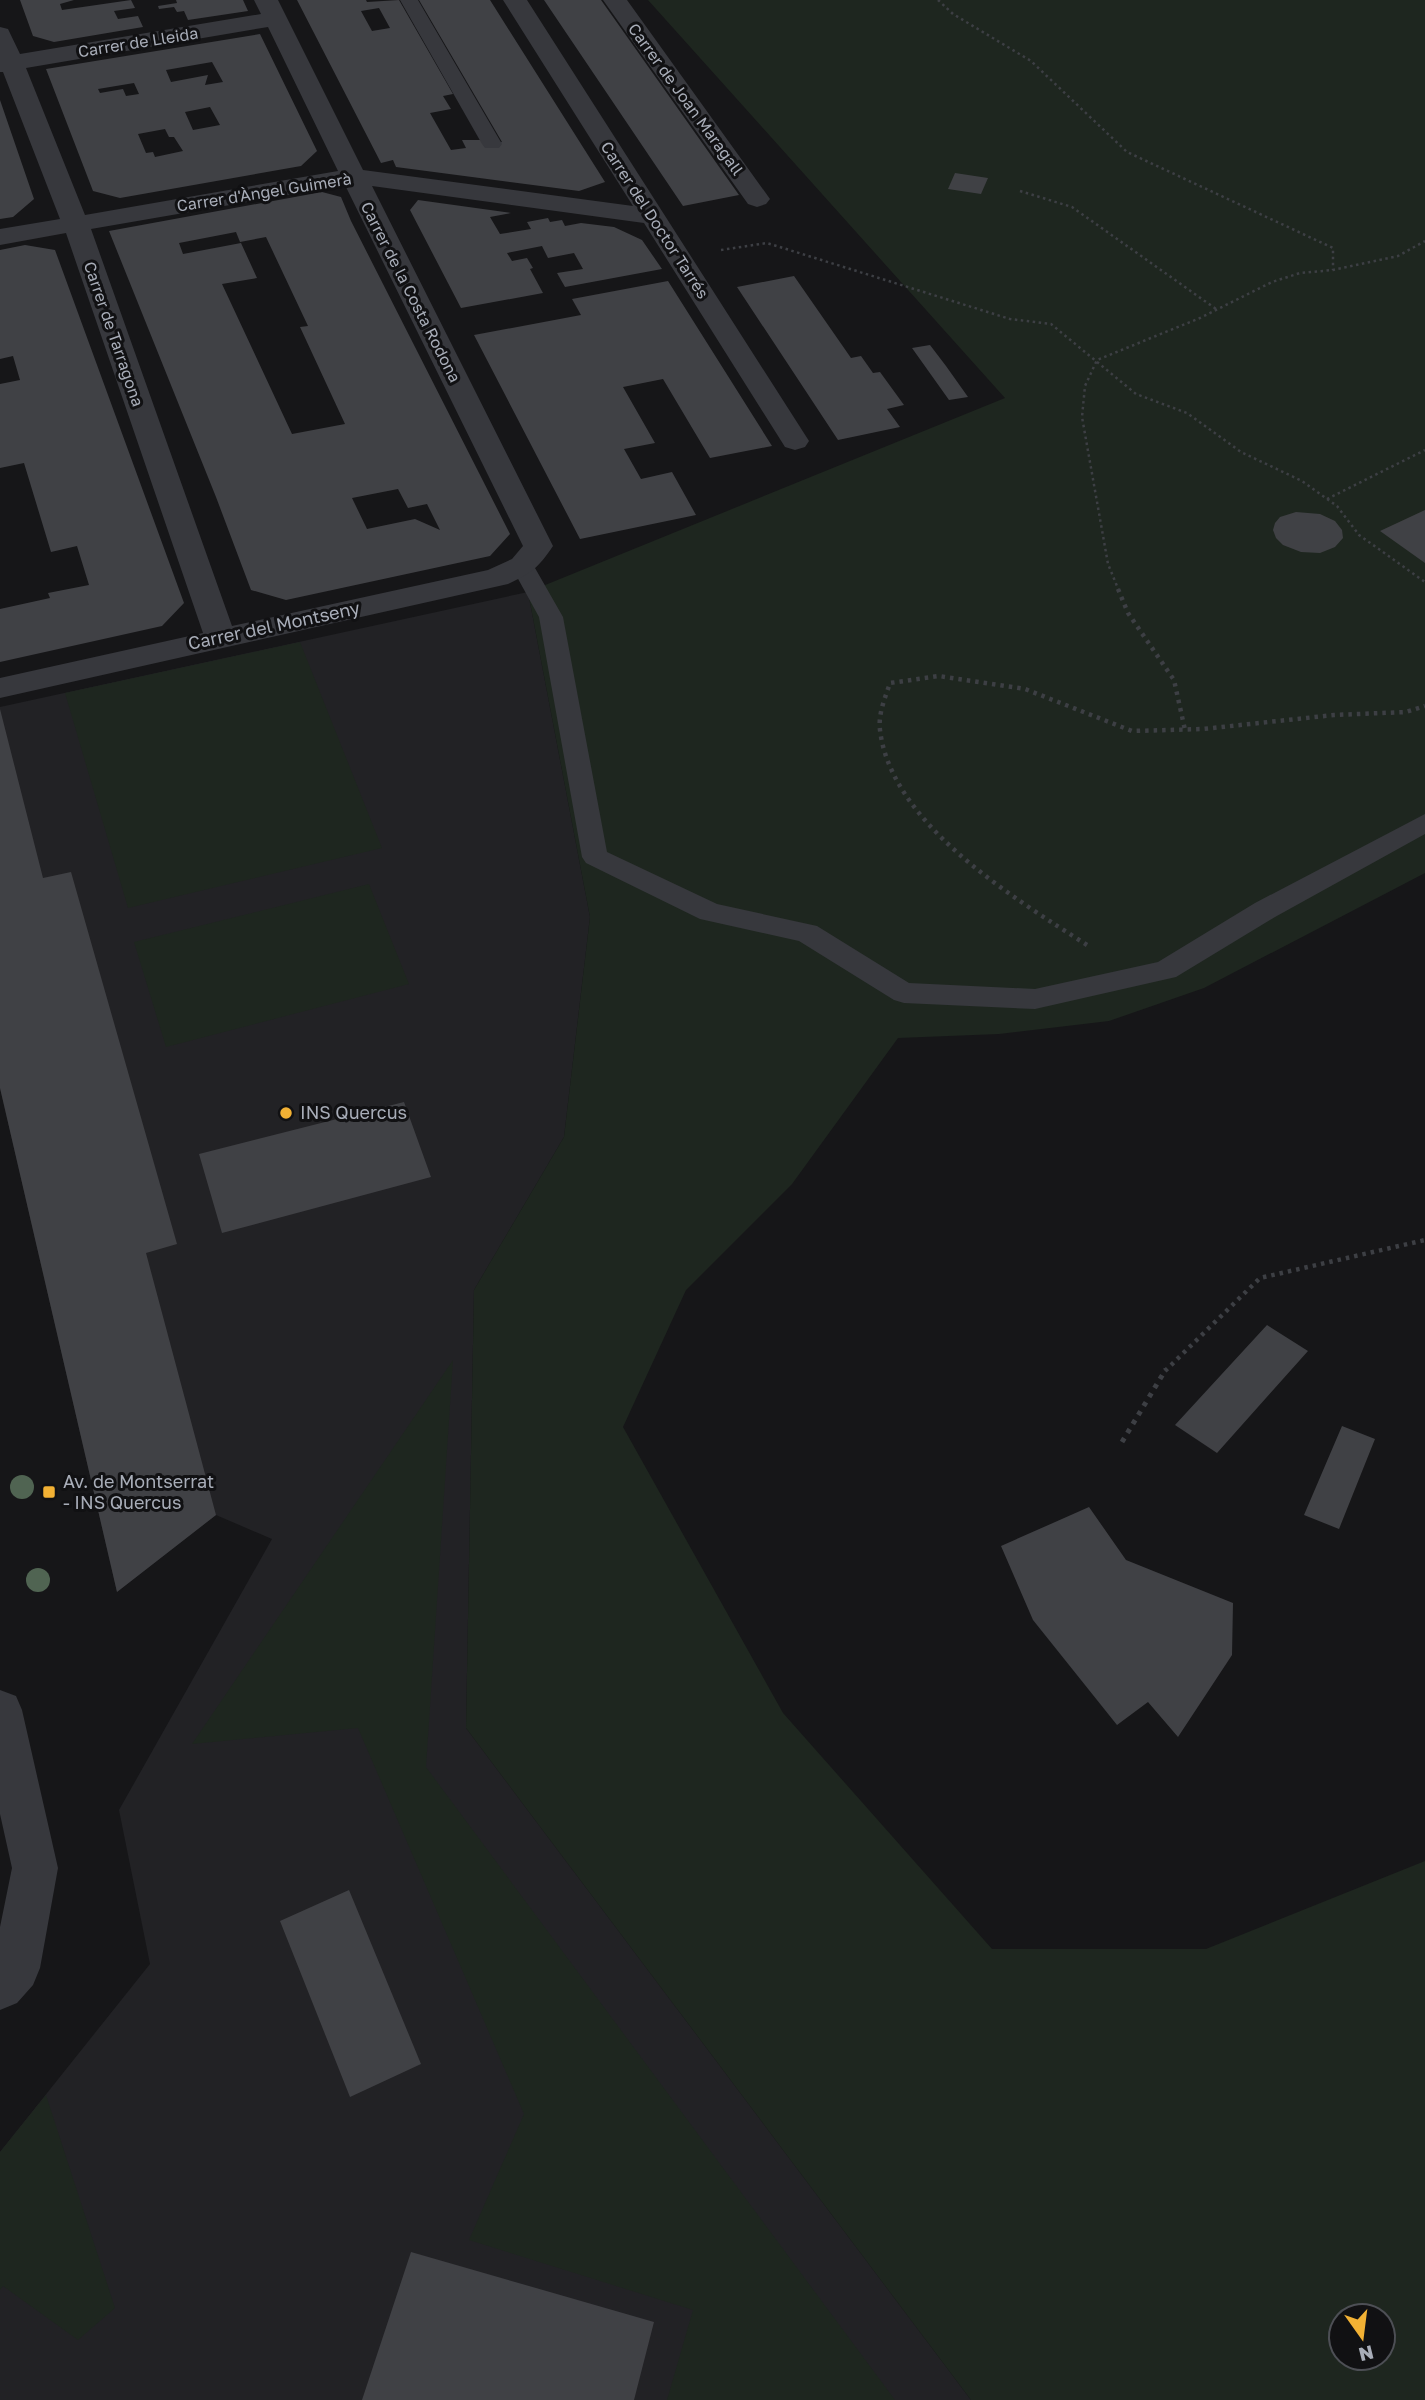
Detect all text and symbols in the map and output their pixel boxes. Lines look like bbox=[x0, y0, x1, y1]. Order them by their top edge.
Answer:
street label: Carrer de Joan Maragall bbox=[624, 19, 748, 179]
street label: Carrer de Lleida bbox=[77, 23, 199, 61]
street label: Carrer del Doctor Tarrés bbox=[597, 138, 713, 302]
street label: Carrer d'Àngel Guimerà bbox=[175, 168, 353, 216]
street label: Carrer de la Costa Rodona bbox=[357, 198, 465, 386]
street label: Carrer de Tarragona bbox=[80, 259, 148, 409]
street label: Carrer del Montseny bbox=[186, 596, 362, 654]
place label: INS Quercus bbox=[300, 1101, 407, 1123]
marker: INS Quercus bbox=[278, 1105, 294, 1121]
place label: Av. de Montserrat - INS Quercus bbox=[63, 1470, 214, 1513]
marker: Av. de Montserrat - INS Quercus bbox=[41, 1484, 57, 1500]
north arrow bbox=[1327, 2302, 1397, 2372]
text: N bbox=[1356, 2341, 1376, 2367]

